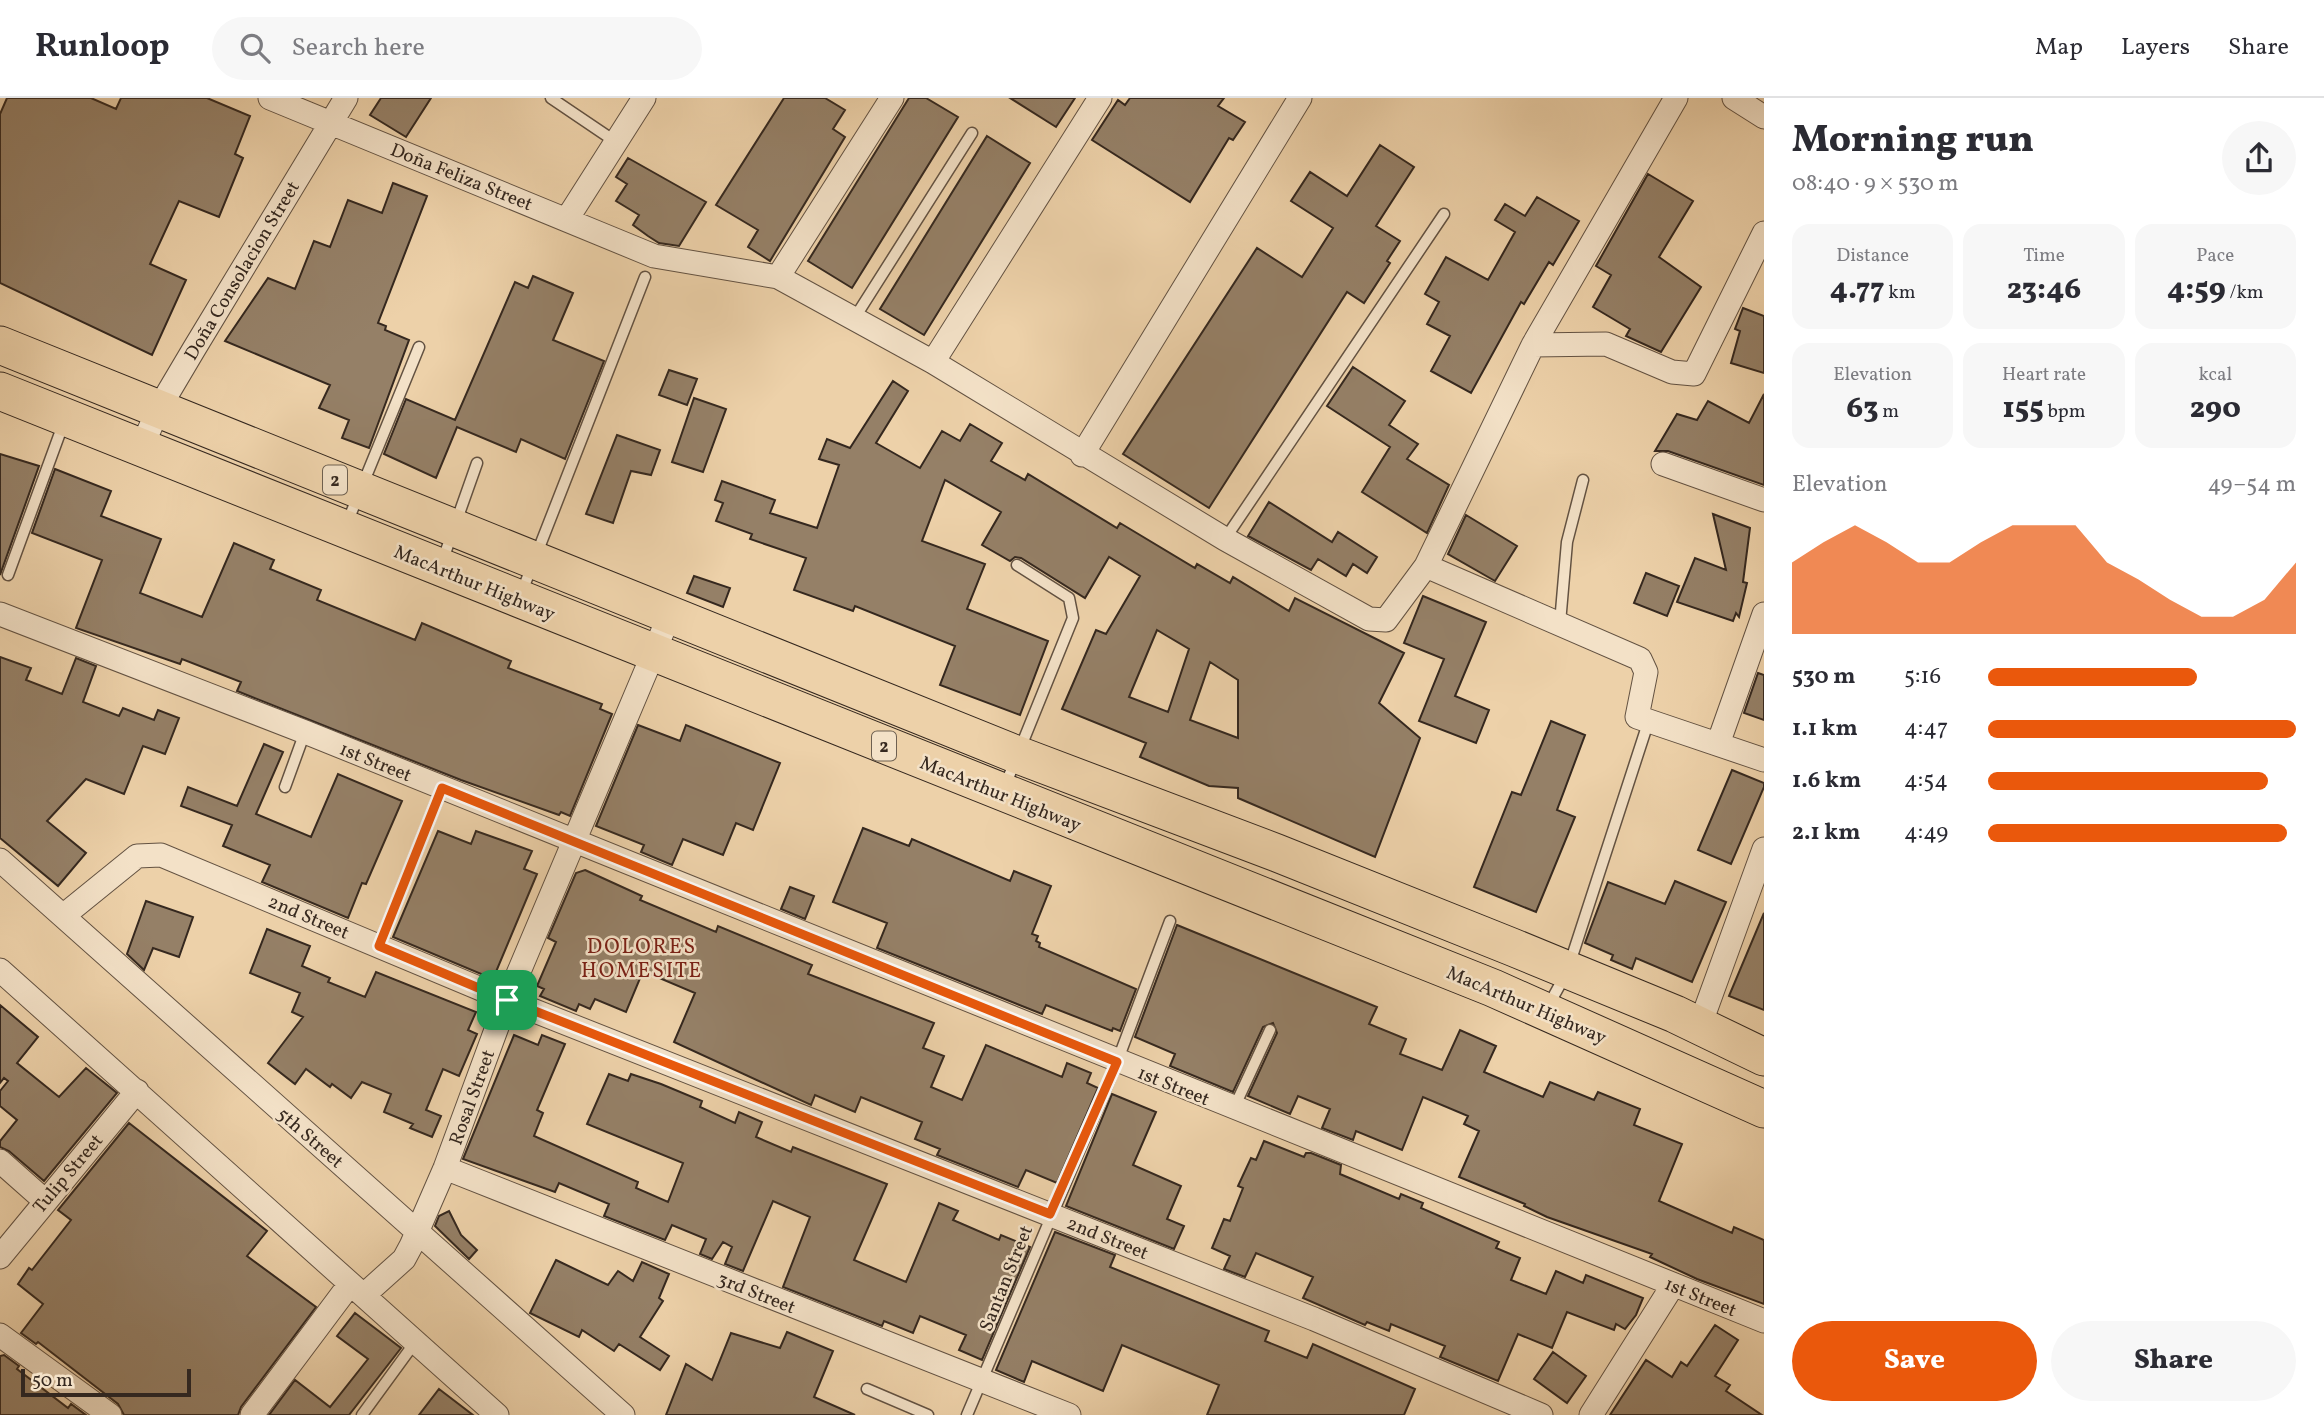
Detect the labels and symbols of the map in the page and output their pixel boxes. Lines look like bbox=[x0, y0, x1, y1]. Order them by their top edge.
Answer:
street label: Doña Feliza Street bbox=[386, 137, 537, 218]
street label: Doña Consolacion Street bbox=[179, 176, 307, 366]
road number: 2 bbox=[323, 466, 347, 494]
street label: MacArthur Highway bbox=[390, 540, 559, 628]
road number: 2 bbox=[872, 732, 896, 760]
street label: 1st Street bbox=[335, 737, 416, 789]
street label: MacArthur Highway bbox=[916, 751, 1085, 839]
street label: 2nd Street bbox=[264, 889, 353, 947]
district label: DOLORES HOMESITE bbox=[581, 933, 703, 986]
street label: MacArthur Highway bbox=[1442, 960, 1610, 1051]
pin bbox=[477, 970, 537, 1030]
street label: Rosal Street bbox=[444, 1046, 502, 1149]
street label: 1st Street bbox=[1133, 1061, 1214, 1113]
street label: 5th Street bbox=[271, 1102, 349, 1175]
street label: Tulip Street bbox=[27, 1129, 110, 1220]
street label: 2nd Street bbox=[1063, 1211, 1152, 1267]
street label: Santan Street bbox=[974, 1221, 1040, 1336]
street label: 3rd Street bbox=[713, 1266, 799, 1321]
street label: 1st Street bbox=[1660, 1272, 1741, 1324]
scale bar bbox=[21, 1366, 191, 1398]

